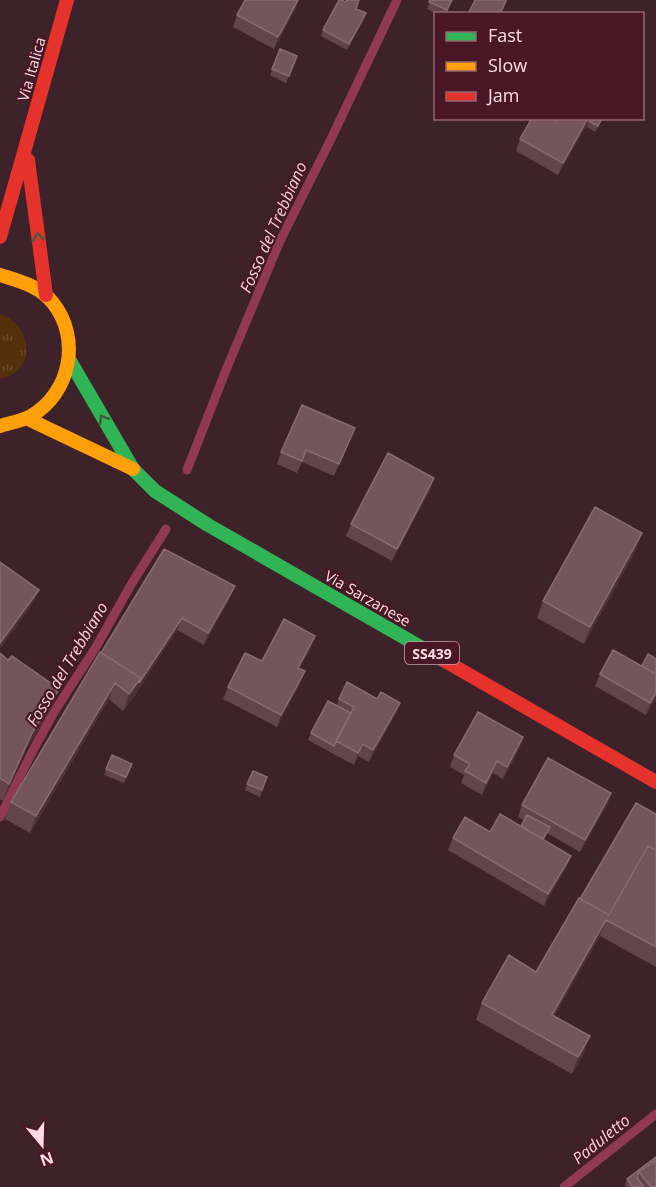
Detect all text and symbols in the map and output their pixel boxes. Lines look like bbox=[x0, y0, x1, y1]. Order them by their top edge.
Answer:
legend bbox=[434, 12, 644, 120]
text: Fast bbox=[488, 23, 522, 47]
street label: Via Italica bbox=[12, 35, 50, 103]
text: Slow bbox=[488, 53, 527, 77]
text: Jam bbox=[486, 83, 520, 107]
water label: Fosso del Trebbiano bbox=[234, 158, 312, 296]
one-way arrow bbox=[32, 232, 45, 241]
one-way arrow bbox=[99, 415, 111, 425]
street label: Via Sarzanese bbox=[321, 565, 415, 631]
water label: Fosso del Trebbiano bbox=[21, 598, 113, 730]
road number: SS439 bbox=[405, 642, 459, 664]
water label: Paduletto bbox=[568, 1109, 634, 1169]
north arrow bbox=[12, 1115, 72, 1175]
text: N bbox=[37, 1147, 57, 1172]

